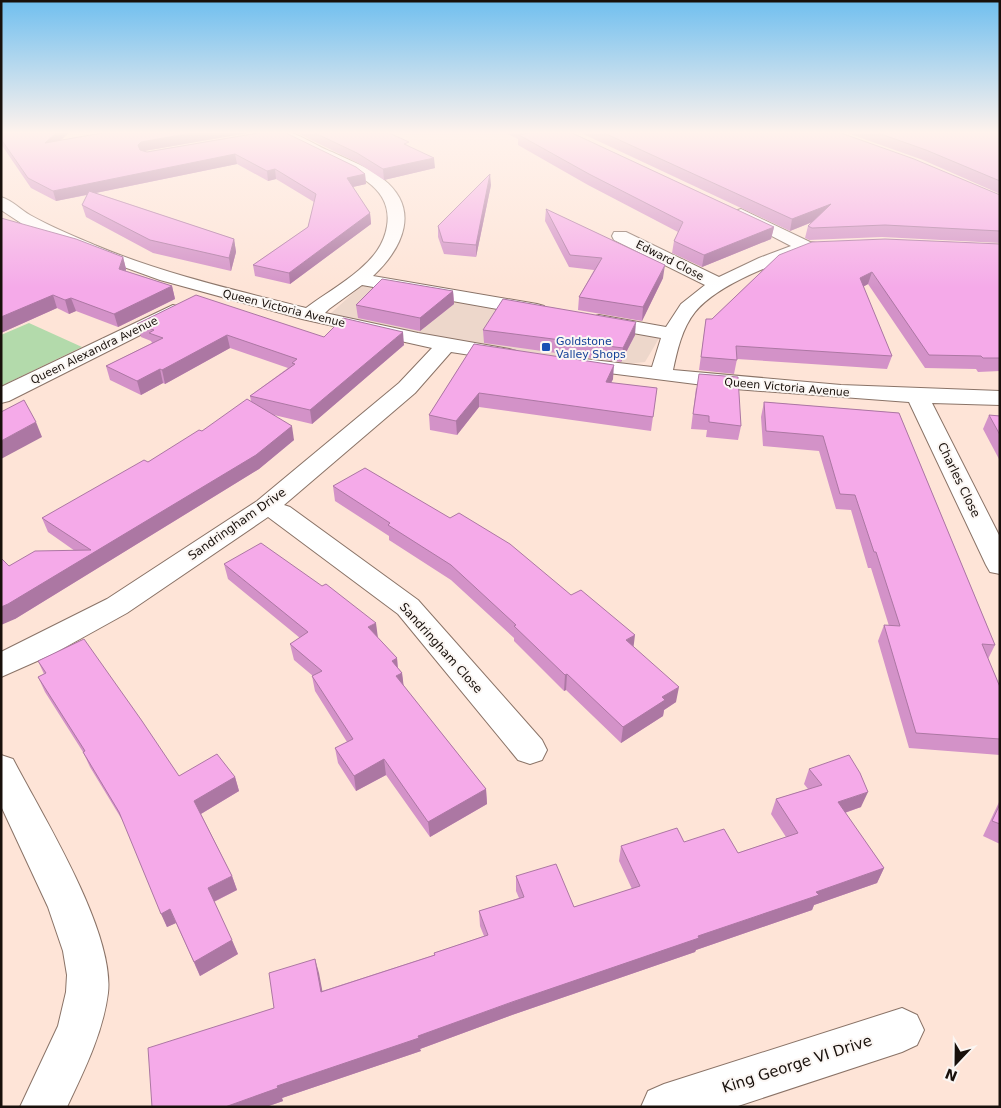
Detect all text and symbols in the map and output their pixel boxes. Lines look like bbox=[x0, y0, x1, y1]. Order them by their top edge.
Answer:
street label: Edward Close bbox=[634, 238, 706, 283]
street label: Queen Victoria Avenue bbox=[221, 287, 347, 330]
street label: Queen Alexandra Avenue bbox=[29, 314, 160, 387]
place label: Goldstone Valley Shops bbox=[556, 335, 626, 361]
marker: Goldstone Valley Shops bbox=[540, 341, 552, 353]
street label: Queen Victoria Avenue bbox=[724, 376, 850, 399]
street label: Charles Close bbox=[935, 440, 983, 520]
street label: Sandringham Drive bbox=[185, 485, 289, 563]
street label: Sandringham Close bbox=[397, 600, 485, 696]
street label: King George VI Drive bbox=[720, 1031, 874, 1097]
north arrow bbox=[931, 1038, 981, 1088]
text: N bbox=[943, 1065, 960, 1085]

